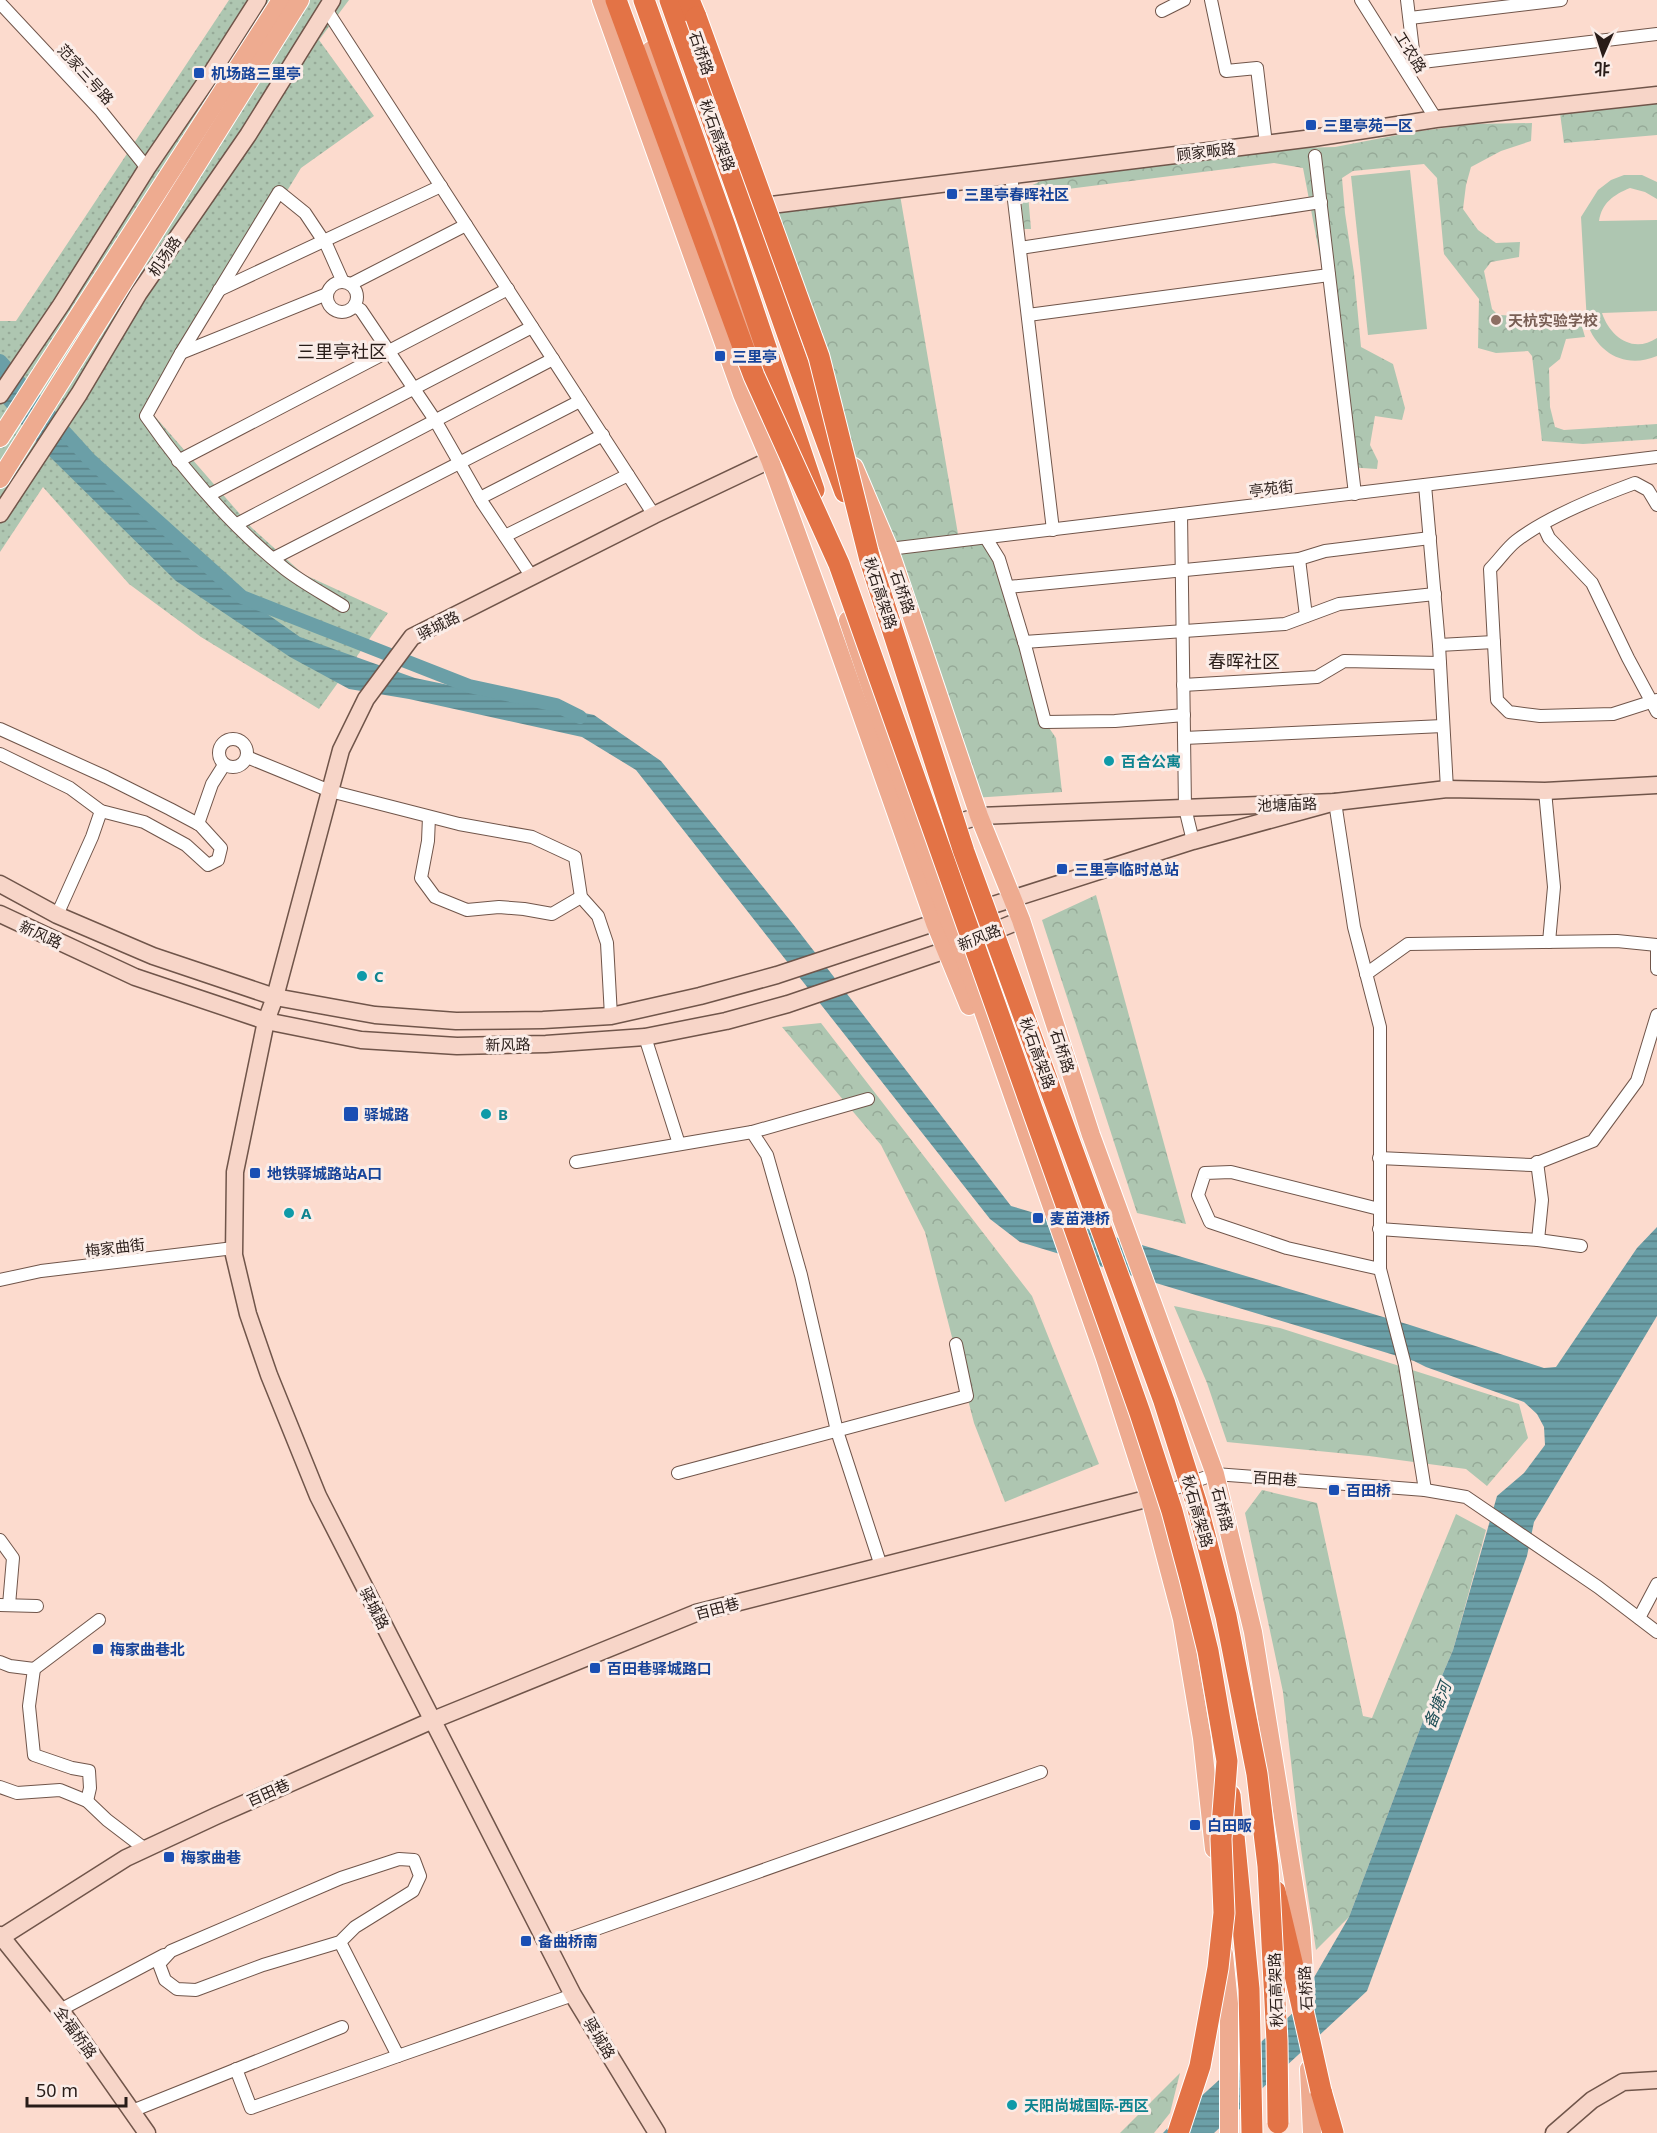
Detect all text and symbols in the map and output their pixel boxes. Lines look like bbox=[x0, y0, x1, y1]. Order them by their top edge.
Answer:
north arrow bbox=[1573, 24, 1633, 84]
street label: 石桥路 bbox=[685, 28, 719, 78]
street label: 工农路 bbox=[1391, 28, 1431, 76]
street label: 范家三号路 bbox=[53, 39, 119, 109]
text: 北 bbox=[1594, 58, 1611, 80]
place label: 机场路三里亭 bbox=[211, 63, 301, 83]
marker: 机场路三里亭 bbox=[192, 66, 206, 80]
street label: 秋石高架路 bbox=[696, 96, 740, 174]
place label: 三里亭苑一区 bbox=[1323, 115, 1413, 135]
marker: 三里亭苑一区 bbox=[1304, 118, 1318, 132]
street label: 顾家畈路 bbox=[1175, 137, 1237, 165]
place label: 三里亭春晖社区 bbox=[964, 184, 1069, 204]
marker: 三里亭春晖社区 bbox=[945, 187, 959, 201]
street label: 机场路 bbox=[143, 232, 185, 280]
place label: 天杭实验学校 bbox=[1508, 310, 1598, 330]
marker: 天杭实验学校 bbox=[1489, 313, 1503, 327]
district label: 三里亭社区 bbox=[297, 339, 387, 363]
place label: 三里亭 bbox=[732, 346, 777, 366]
marker: 三里亭 bbox=[713, 349, 727, 363]
street label: 亭苑街 bbox=[1247, 475, 1295, 501]
street label: 秋石高架路 bbox=[860, 554, 902, 632]
street label: 石桥路 bbox=[886, 567, 920, 617]
street label: 驿城路 bbox=[413, 606, 463, 644]
district label: 春晖社区 bbox=[1208, 649, 1280, 673]
place label: 百合公寓 bbox=[1121, 751, 1181, 771]
marker: 百合公寓 bbox=[1102, 754, 1116, 768]
street label: 池塘庙路 bbox=[1257, 793, 1317, 815]
place label: 三里亭临时总站 bbox=[1074, 859, 1179, 879]
marker: 三里亭临时总站 bbox=[1055, 862, 1069, 876]
street label: 新风路 bbox=[16, 915, 66, 953]
street label: 新风路 bbox=[954, 919, 1004, 955]
place label: C bbox=[374, 966, 384, 986]
marker: C bbox=[355, 969, 369, 983]
street label: 秋石高架路 bbox=[1016, 1014, 1060, 1092]
street label: 石桥路 bbox=[1047, 1027, 1079, 1075]
street label: 新风路 bbox=[485, 1034, 531, 1054]
place label: 驿城路 bbox=[364, 1104, 409, 1124]
place label: B bbox=[498, 1104, 508, 1124]
marker: 驿城路 bbox=[342, 1105, 360, 1123]
marker: B bbox=[479, 1107, 493, 1121]
place label: 地铁驿城路站A口 bbox=[267, 1163, 382, 1183]
marker: 地铁驿城路站A口 bbox=[248, 1166, 262, 1180]
place label: A bbox=[301, 1203, 312, 1223]
marker: A bbox=[282, 1206, 296, 1220]
place label: 麦苗港桥 bbox=[1050, 1208, 1110, 1228]
marker: 麦苗港桥 bbox=[1031, 1211, 1045, 1225]
street label: 梅家曲街 bbox=[84, 1233, 146, 1261]
street label: 百田巷 bbox=[1252, 1466, 1298, 1490]
street label: 秋石高架路 bbox=[1178, 1472, 1218, 1550]
place label: 百田桥 bbox=[1346, 1480, 1391, 1500]
marker: 百田桥 bbox=[1327, 1483, 1341, 1497]
street label: 石桥路 bbox=[1208, 1485, 1238, 1533]
street label: 驿城路 bbox=[356, 1583, 394, 1633]
street label: 百田巷 bbox=[693, 1593, 741, 1623]
place label: 梅家曲巷北 bbox=[110, 1639, 185, 1659]
marker: 梅家曲巷北 bbox=[91, 1642, 105, 1656]
place label: 百田巷驿城路口 bbox=[607, 1658, 712, 1678]
marker: 百田巷驿城路口 bbox=[588, 1661, 602, 1675]
water label: 备塘河 bbox=[1418, 1676, 1457, 1731]
street label: 百田巷 bbox=[243, 1774, 293, 1810]
place label: 白田畈 bbox=[1207, 1815, 1252, 1835]
marker: 白田畈 bbox=[1188, 1818, 1202, 1832]
place label: 梅家曲巷 bbox=[181, 1847, 241, 1867]
marker: 梅家曲巷 bbox=[162, 1850, 176, 1864]
place label: 备曲桥南 bbox=[538, 1931, 598, 1951]
marker: 备曲桥南 bbox=[519, 1934, 533, 1948]
street label: 秋石高架路 bbox=[1264, 1952, 1286, 2028]
street label: 石桥路 bbox=[1294, 1965, 1316, 2011]
street label: 全福桥路 bbox=[50, 2002, 102, 2062]
street label: 驿城路 bbox=[580, 2014, 620, 2062]
scale bar bbox=[27, 2070, 126, 2108]
text: 50 m bbox=[36, 2078, 78, 2102]
place label: 天阳尚城国际-西区 bbox=[1024, 2095, 1149, 2115]
marker: 天阳尚城国际-西区 bbox=[1005, 2098, 1019, 2112]

